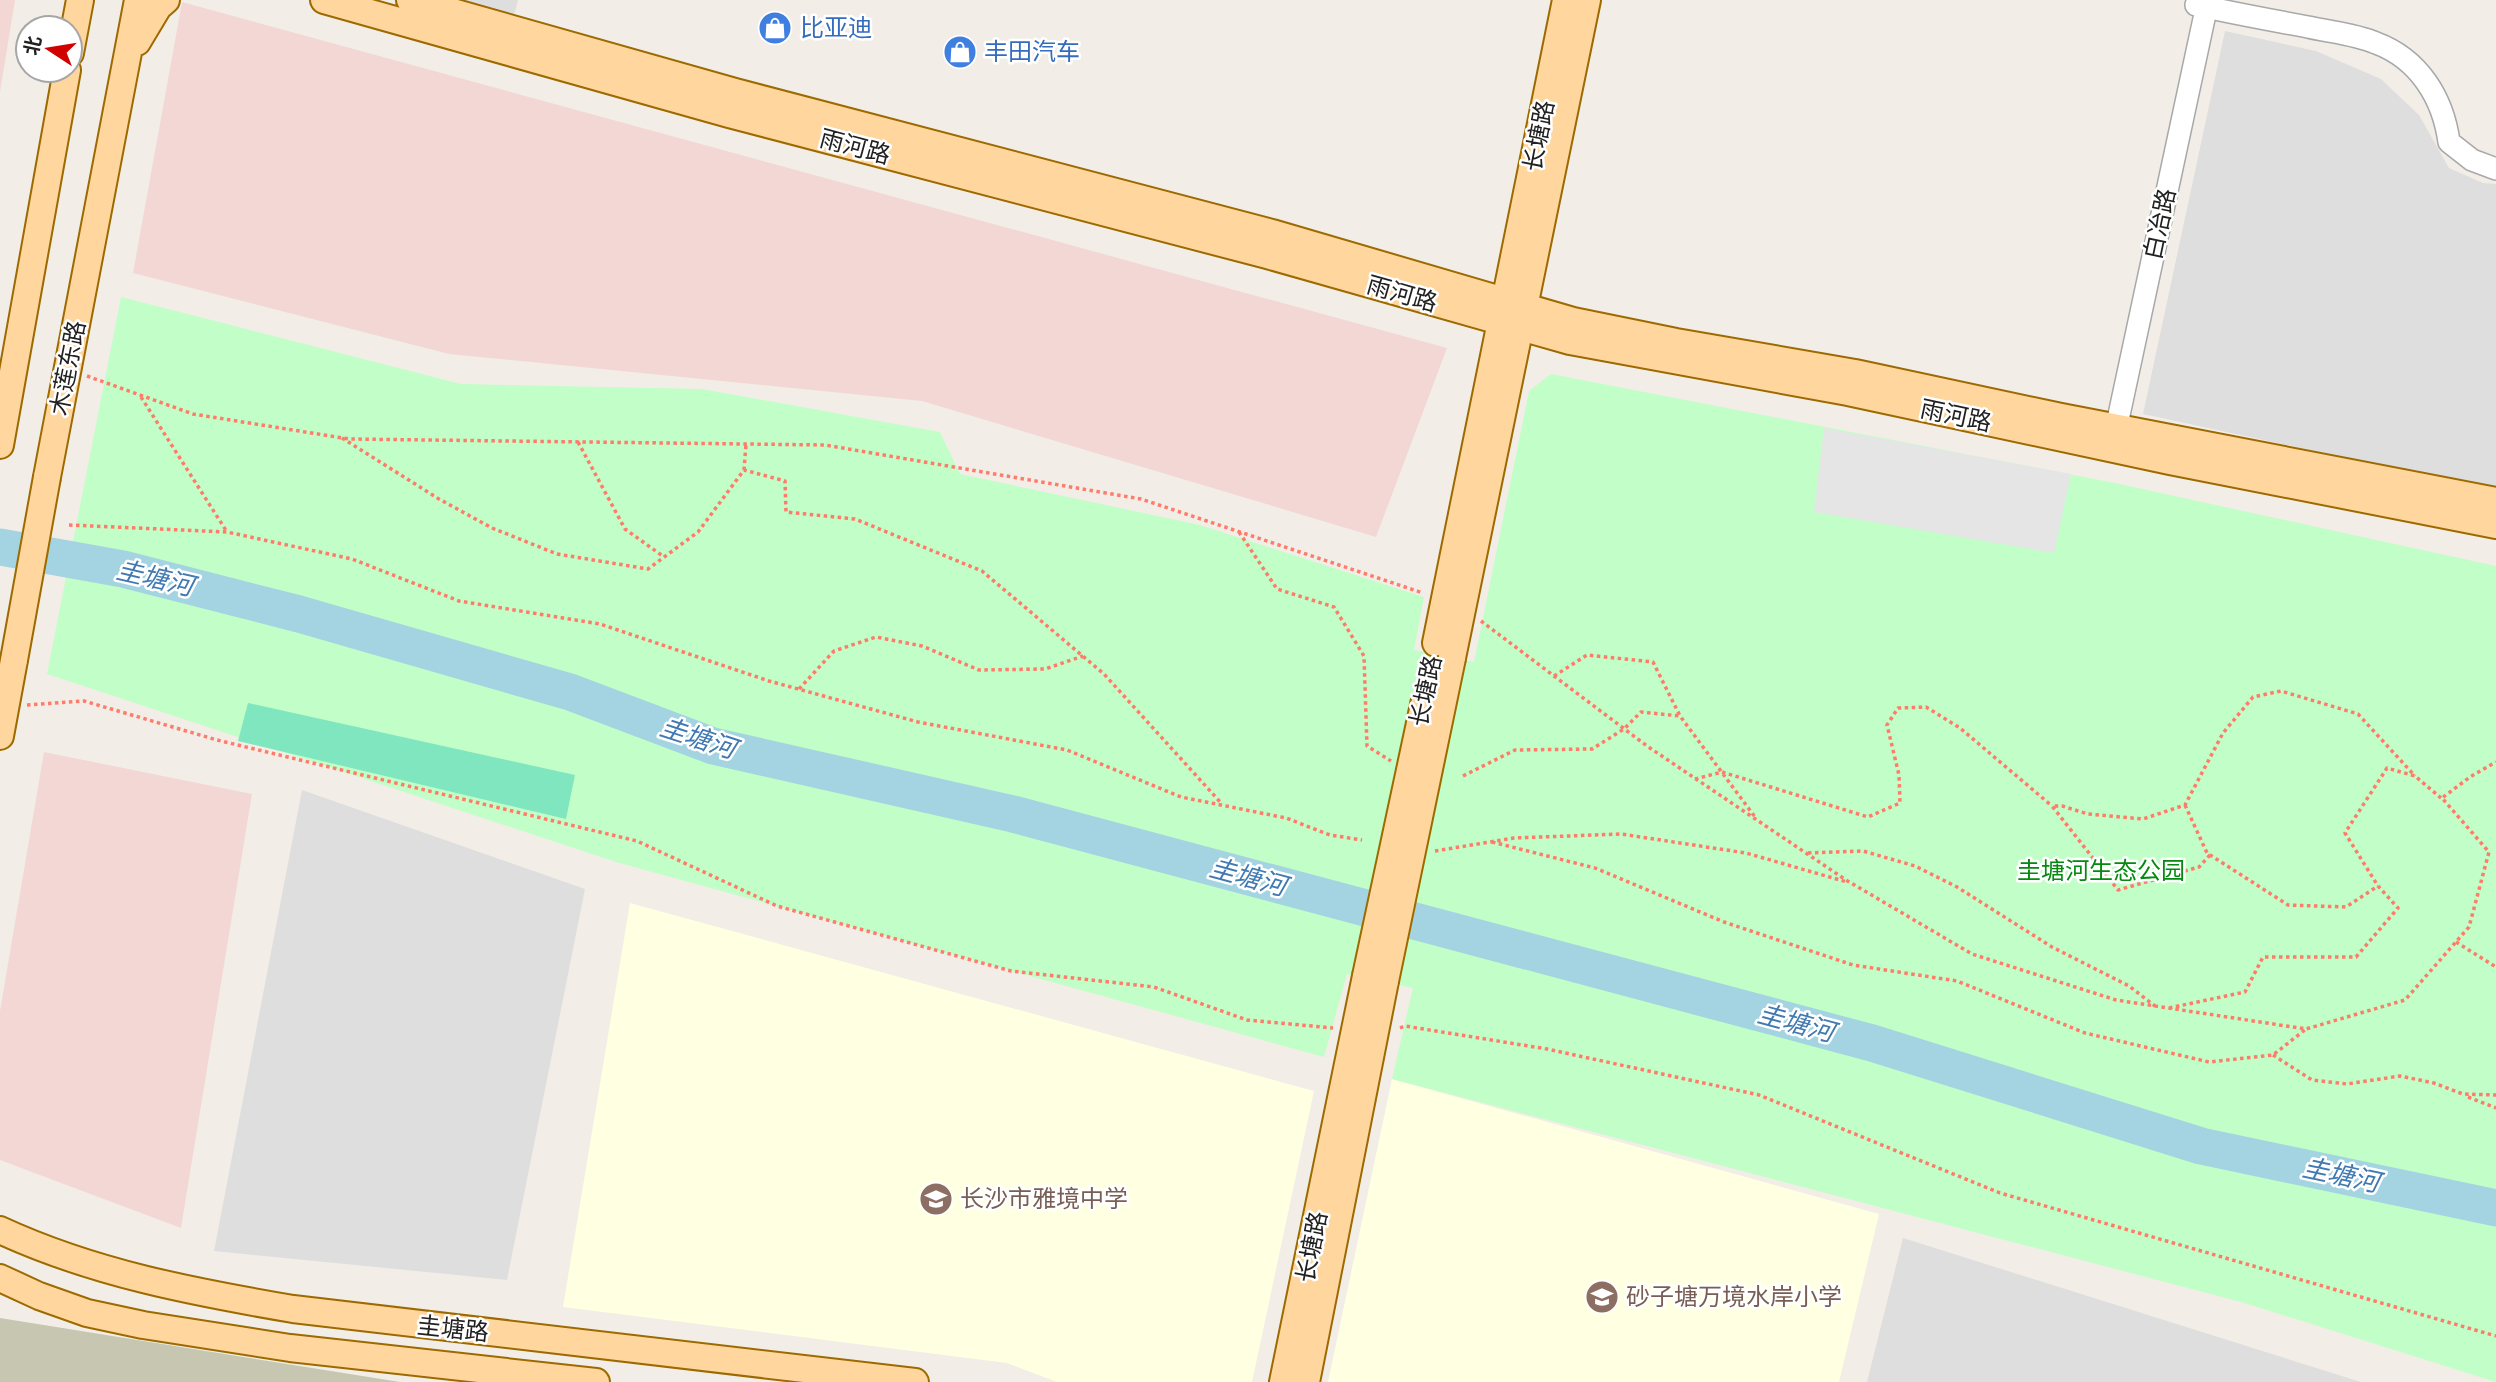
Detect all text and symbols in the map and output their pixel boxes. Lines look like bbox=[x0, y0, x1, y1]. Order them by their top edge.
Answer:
shop icon: 比亚迪 bbox=[756, 9, 794, 47]
place label: 比亚迪 bbox=[800, 10, 872, 45]
north arrow bbox=[14, 14, 84, 84]
text: 北 bbox=[18, 33, 48, 58]
shop icon: 丰田汽车 bbox=[941, 33, 979, 71]
place label: 丰田汽车 bbox=[984, 34, 1080, 69]
street label: 长塘路 bbox=[1514, 97, 1563, 175]
street label: 雨河路 bbox=[816, 120, 894, 173]
street label: 白冶路 bbox=[2135, 185, 2184, 263]
street label: 雨河路 bbox=[1363, 267, 1442, 320]
street label: 木莲东路 bbox=[41, 317, 94, 418]
street label: 雨河路 bbox=[1917, 391, 1995, 440]
water label: 圭塘河 bbox=[113, 551, 202, 606]
street label: 长塘路 bbox=[1401, 652, 1450, 730]
water label: 圭塘河 bbox=[655, 708, 746, 770]
water label: 圭塘河 bbox=[1205, 849, 1295, 907]
park label: 圭塘河生态公园 bbox=[2017, 853, 2185, 888]
water label: 圭塘河 bbox=[1753, 995, 1843, 1053]
water label: 圭塘河 bbox=[2299, 1148, 2388, 1203]
school or university icon: 长沙市雅境中学 bbox=[917, 1180, 955, 1218]
place label: 长沙市雅境中学 bbox=[960, 1181, 1128, 1216]
street label: 长塘路 bbox=[1287, 1208, 1336, 1286]
school or university icon: 砂子塘万境水岸小学 bbox=[1583, 1278, 1621, 1316]
place label: 砂子塘万境水岸小学 bbox=[1626, 1279, 1842, 1314]
street label: 圭塘路 bbox=[415, 1307, 491, 1350]

